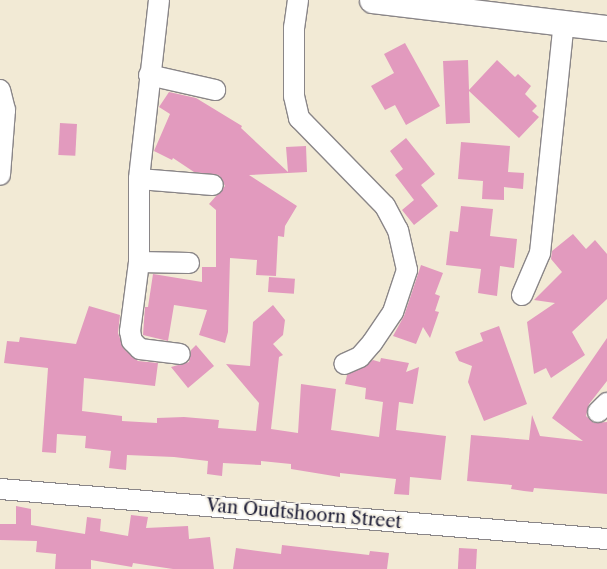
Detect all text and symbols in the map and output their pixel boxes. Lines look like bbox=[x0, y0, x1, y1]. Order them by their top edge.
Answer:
street label: Van Oudtshoorn Street bbox=[205, 495, 403, 533]

